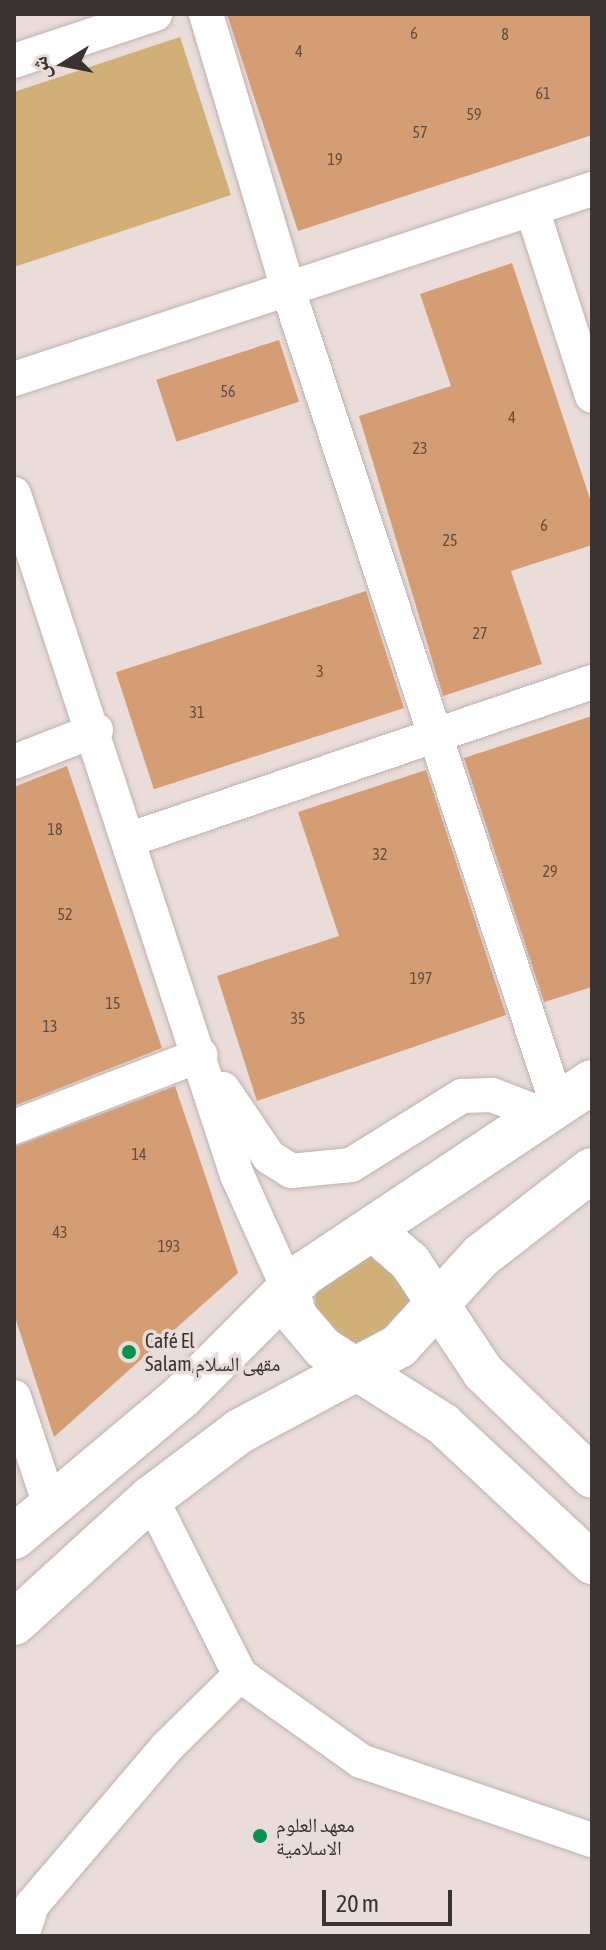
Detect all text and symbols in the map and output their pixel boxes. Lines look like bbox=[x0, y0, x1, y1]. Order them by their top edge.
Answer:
house number: 6 bbox=[410, 23, 418, 43]
north arrow bbox=[24, 24, 104, 104]
house number: 8 bbox=[501, 24, 509, 44]
house number: 4 bbox=[295, 41, 303, 61]
text: ش bbox=[26, 54, 55, 82]
house number: 61 bbox=[535, 83, 551, 103]
house number: 59 bbox=[466, 104, 482, 124]
house number: 57 bbox=[412, 122, 428, 142]
house number: 19 bbox=[327, 149, 343, 169]
house number: 56 bbox=[220, 381, 236, 401]
house number: 4 bbox=[508, 407, 516, 427]
house number: 23 bbox=[412, 438, 428, 458]
house number: 6 bbox=[540, 515, 548, 535]
house number: 25 bbox=[442, 530, 458, 550]
house number: 27 bbox=[472, 623, 488, 643]
house number: 3 bbox=[316, 661, 324, 681]
house number: 31 bbox=[189, 702, 205, 722]
house number: 18 bbox=[47, 819, 63, 839]
house number: 32 bbox=[372, 844, 388, 864]
house number: 29 bbox=[542, 861, 558, 881]
house number: 52 bbox=[57, 904, 73, 924]
house number: 197 bbox=[410, 968, 432, 988]
house number: 15 bbox=[105, 993, 121, 1013]
house number: 35 bbox=[290, 1008, 306, 1028]
house number: 13 bbox=[42, 1016, 58, 1036]
house number: 14 bbox=[131, 1144, 147, 1164]
house number: 43 bbox=[52, 1222, 68, 1242]
house number: 193 bbox=[158, 1236, 180, 1256]
place label: Café El Salam,مقهى السلام bbox=[145, 1328, 280, 1375]
marker: Café El Salam,مقهى السلام bbox=[120, 1343, 138, 1361]
place label: معهد العلوم الاسلامية bbox=[276, 1812, 355, 1859]
marker: معهد العلوم الاسلامية bbox=[251, 1827, 269, 1845]
scale bar bbox=[326, 1874, 456, 1924]
text: 20 m bbox=[336, 1890, 379, 1917]

